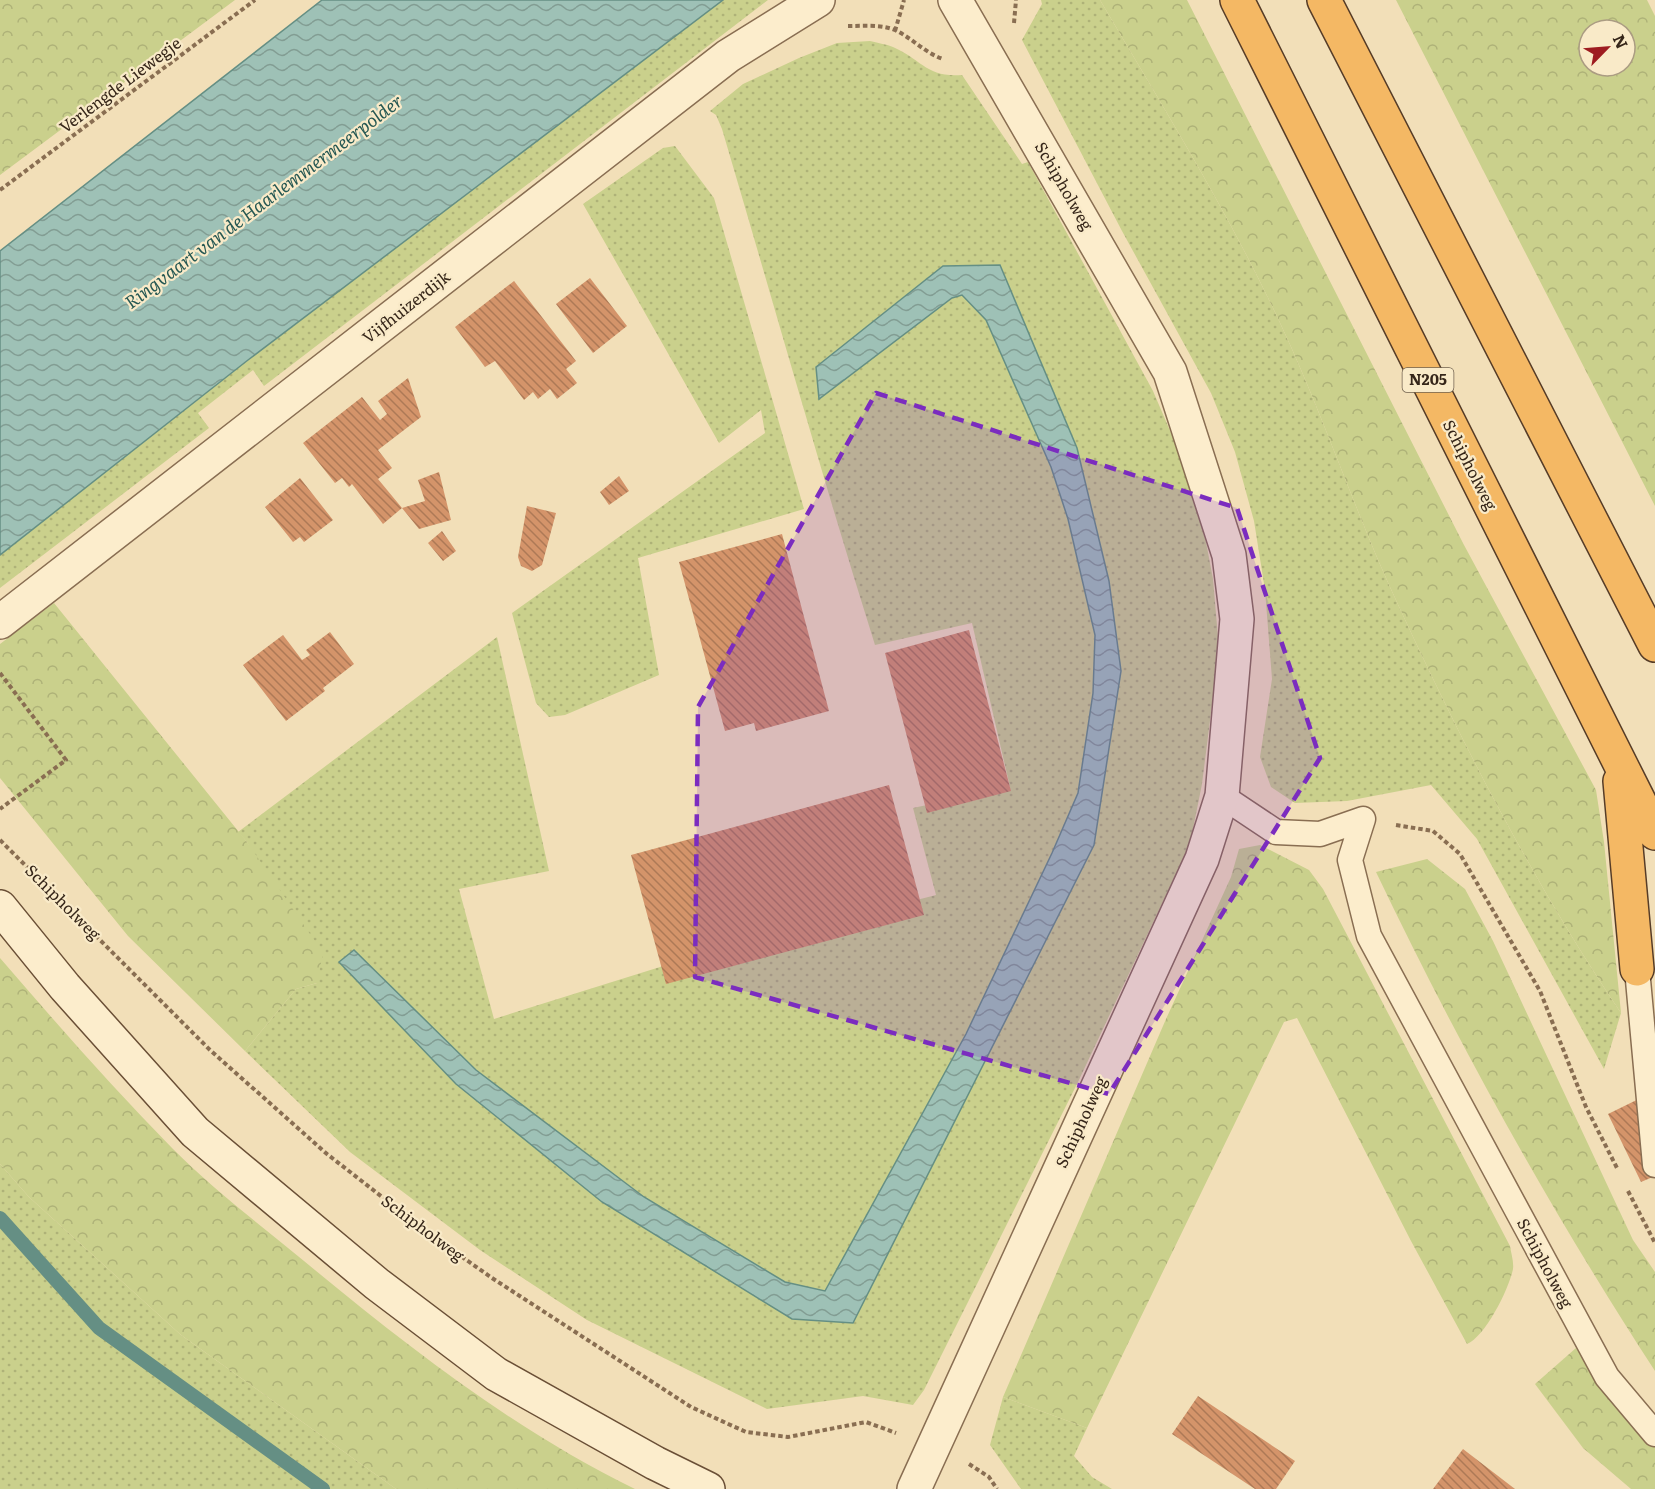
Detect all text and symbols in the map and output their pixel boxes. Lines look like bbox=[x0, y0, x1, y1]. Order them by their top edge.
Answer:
north arrow bbox=[1577, 18, 1637, 78]
street label: Verlengde Liewegje bbox=[53, 30, 185, 138]
text: N bbox=[1608, 30, 1635, 52]
water label: Ringvaart van de Haarlemmermeerpolder bbox=[118, 87, 408, 315]
street label: Schipholweg bbox=[1030, 137, 1100, 234]
street label: Vijfhuizerdijk bbox=[356, 264, 455, 348]
road number: N205 bbox=[1402, 368, 1454, 392]
street label: Schipholweg bbox=[1438, 415, 1504, 514]
street label: Schipholweg bbox=[20, 858, 107, 945]
street label: Schipholweg bbox=[1048, 1072, 1112, 1171]
street label: Schipholweg bbox=[377, 1188, 470, 1266]
street label: Schipholweg bbox=[1512, 1213, 1580, 1312]

